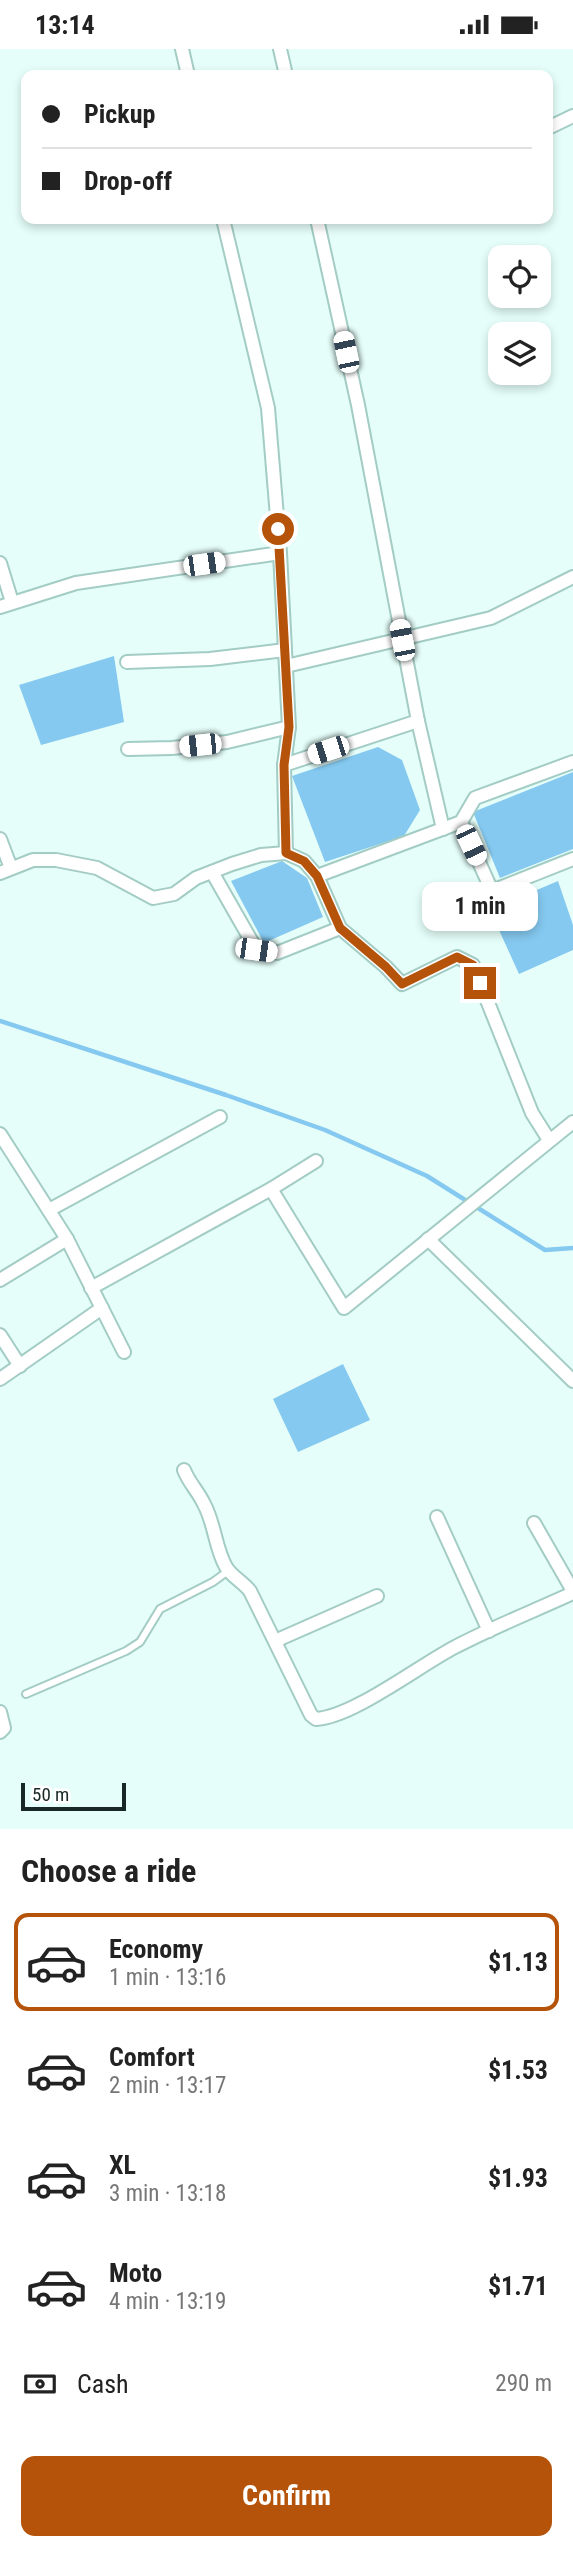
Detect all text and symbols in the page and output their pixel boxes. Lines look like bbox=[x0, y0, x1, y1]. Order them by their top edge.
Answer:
text: 13:14 bbox=[35, 10, 95, 40]
text: Pickup bbox=[84, 99, 155, 129]
text: Drop-off bbox=[84, 166, 172, 196]
map controls bbox=[488, 245, 551, 385]
button: locate bbox=[488, 245, 551, 308]
button: layers bbox=[488, 322, 551, 385]
car bbox=[332, 329, 361, 375]
route start bbox=[262, 513, 294, 545]
car bbox=[182, 551, 227, 577]
car bbox=[388, 617, 417, 663]
car bbox=[179, 732, 222, 758]
car bbox=[305, 734, 352, 766]
car bbox=[453, 822, 490, 868]
callout: 1 min bbox=[422, 881, 538, 930]
text: 1 min bbox=[454, 893, 506, 920]
car bbox=[234, 937, 279, 963]
route end bbox=[464, 967, 496, 999]
scale bar bbox=[21, 1780, 126, 1812]
text: 50 m bbox=[32, 1783, 69, 1806]
text: Choose a ride bbox=[21, 1852, 196, 1890]
icon: car bbox=[25, 1931, 88, 1994]
text: Economy bbox=[109, 1934, 203, 1964]
text: $1.13 bbox=[488, 1947, 548, 1977]
text: 1 min · 13:16 bbox=[109, 1964, 226, 1991]
icon: car bbox=[25, 2039, 88, 2102]
text: Comfort bbox=[109, 2042, 195, 2072]
text: $1.53 bbox=[488, 2055, 548, 2085]
text: 2 min · 13:17 bbox=[109, 2072, 226, 2099]
icon: car bbox=[25, 2147, 88, 2210]
text: XL bbox=[109, 2150, 136, 2180]
text: $1.93 bbox=[488, 2163, 548, 2193]
text: 3 min · 13:18 bbox=[109, 2180, 226, 2207]
icon: car bbox=[25, 2255, 88, 2318]
text: Moto bbox=[109, 2258, 162, 2288]
text: $1.71 bbox=[488, 2271, 548, 2301]
text: 4 min · 13:19 bbox=[109, 2288, 226, 2315]
icon: cash bbox=[21, 2365, 59, 2403]
text: Cash bbox=[77, 2369, 129, 2399]
text: 290 m bbox=[495, 2370, 552, 2397]
button: Confirm bbox=[21, 2456, 552, 2536]

